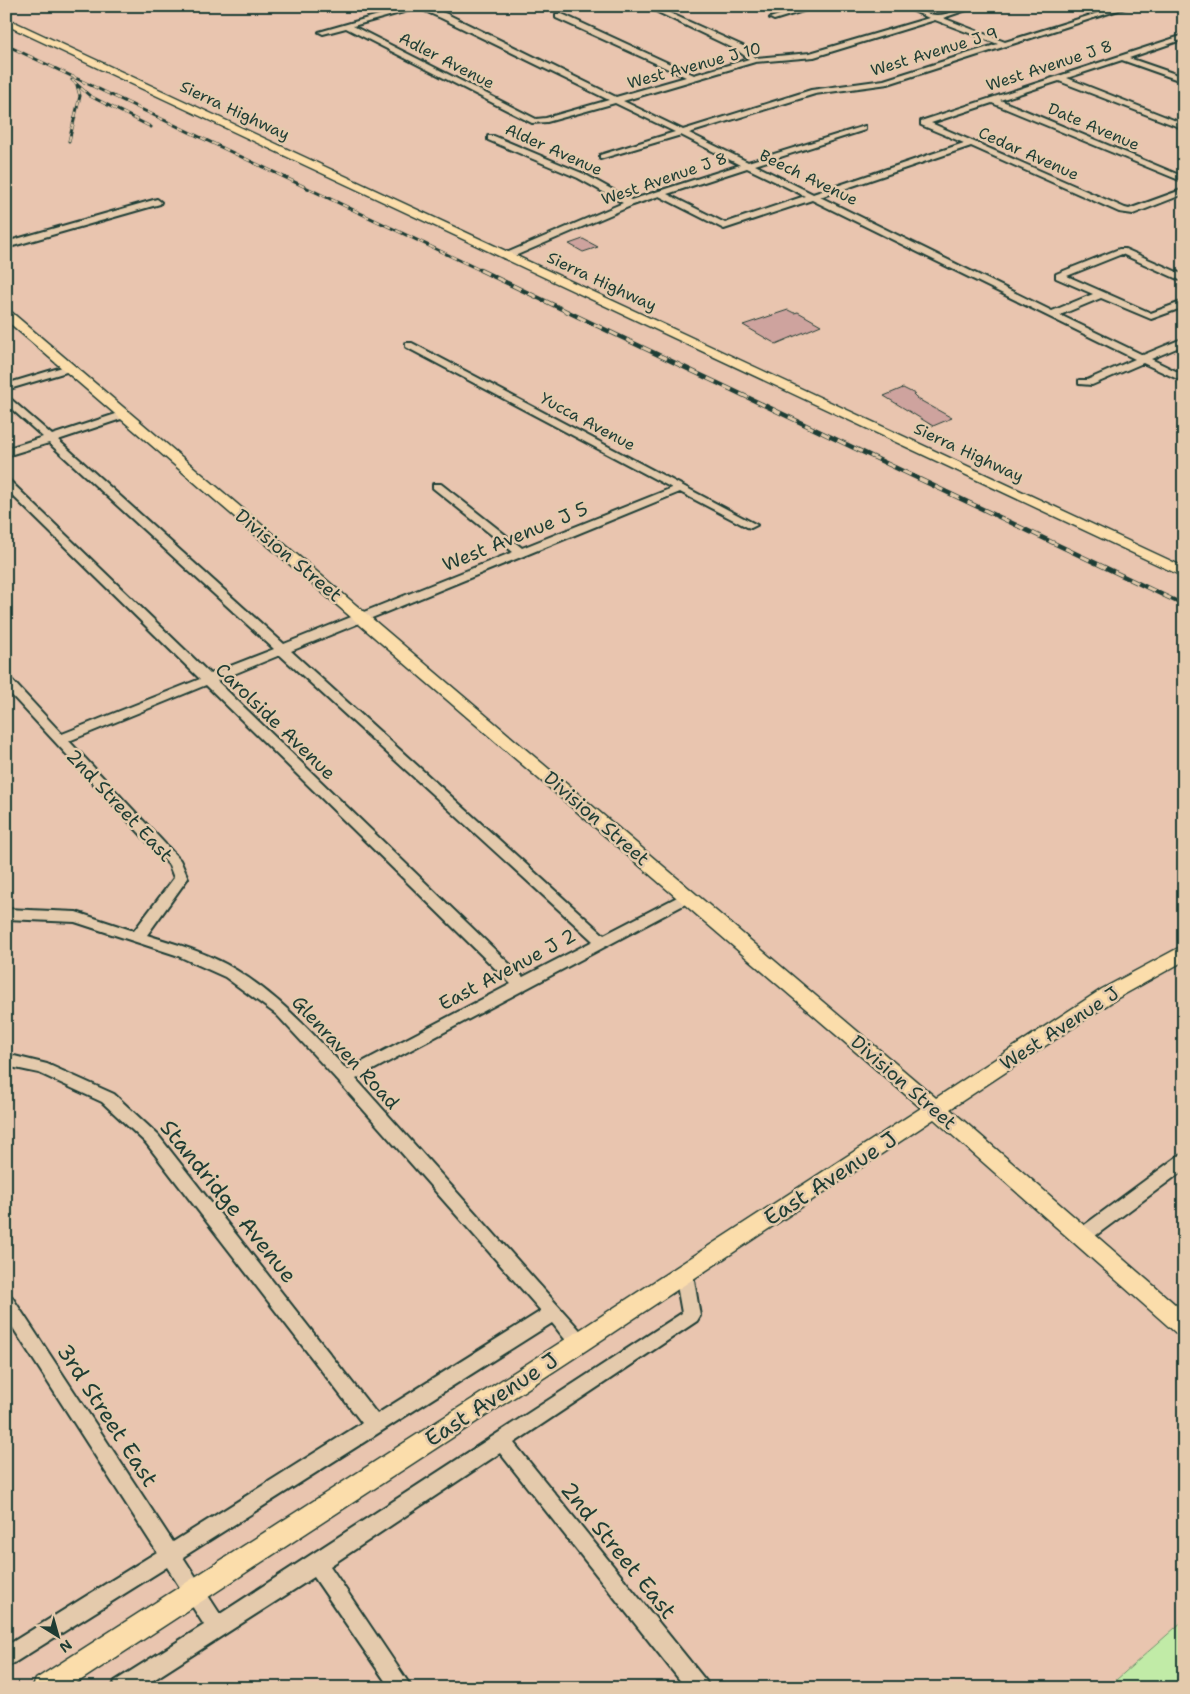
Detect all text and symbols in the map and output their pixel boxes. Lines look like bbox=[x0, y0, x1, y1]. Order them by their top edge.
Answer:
street label: West Avenue J 9 bbox=[868, 22, 1000, 81]
street label: Adler Avenue bbox=[395, 27, 498, 94]
street label: West Avenue J 8 bbox=[983, 35, 1115, 96]
street label: West Avenue J 10 bbox=[625, 37, 763, 93]
street label: Sierra Highway bbox=[177, 76, 293, 145]
street label: Date Avenue bbox=[1045, 98, 1143, 155]
street label: Alder Avenue bbox=[502, 119, 606, 180]
street label: Cedar Avenue bbox=[975, 122, 1082, 185]
street label: Beech Avenue bbox=[756, 145, 861, 210]
street label: West Avenue J 8 bbox=[598, 147, 730, 210]
street label: Sierra Highway bbox=[544, 247, 660, 316]
street label: Yucca Avenue bbox=[537, 388, 639, 455]
street label: Sierra Highway bbox=[911, 418, 1027, 487]
street label: West Avenue J 5 bbox=[439, 496, 592, 577]
street label: Division Street bbox=[230, 503, 347, 608]
street label: Carolside Avenue bbox=[210, 657, 341, 785]
street label: 2nd Street East bbox=[61, 744, 178, 867]
street label: Division Street bbox=[538, 765, 655, 871]
street label: East Avenue J 2 bbox=[434, 923, 580, 1016]
street label: West Avenue J bbox=[995, 981, 1123, 1076]
street label: Glenraven Road bbox=[286, 990, 405, 1115]
street label: Division Street bbox=[845, 1029, 962, 1135]
street label: Standridge Avenue bbox=[154, 1114, 303, 1289]
street label: East Avenue J bbox=[758, 1125, 902, 1232]
street label: 3rd Street East bbox=[50, 1338, 165, 1492]
street label: East Avenue J bbox=[419, 1346, 563, 1453]
street label: 2nd Street East bbox=[554, 1476, 683, 1625]
north arrow bbox=[32, 1612, 82, 1662]
text: N bbox=[56, 1636, 76, 1657]

